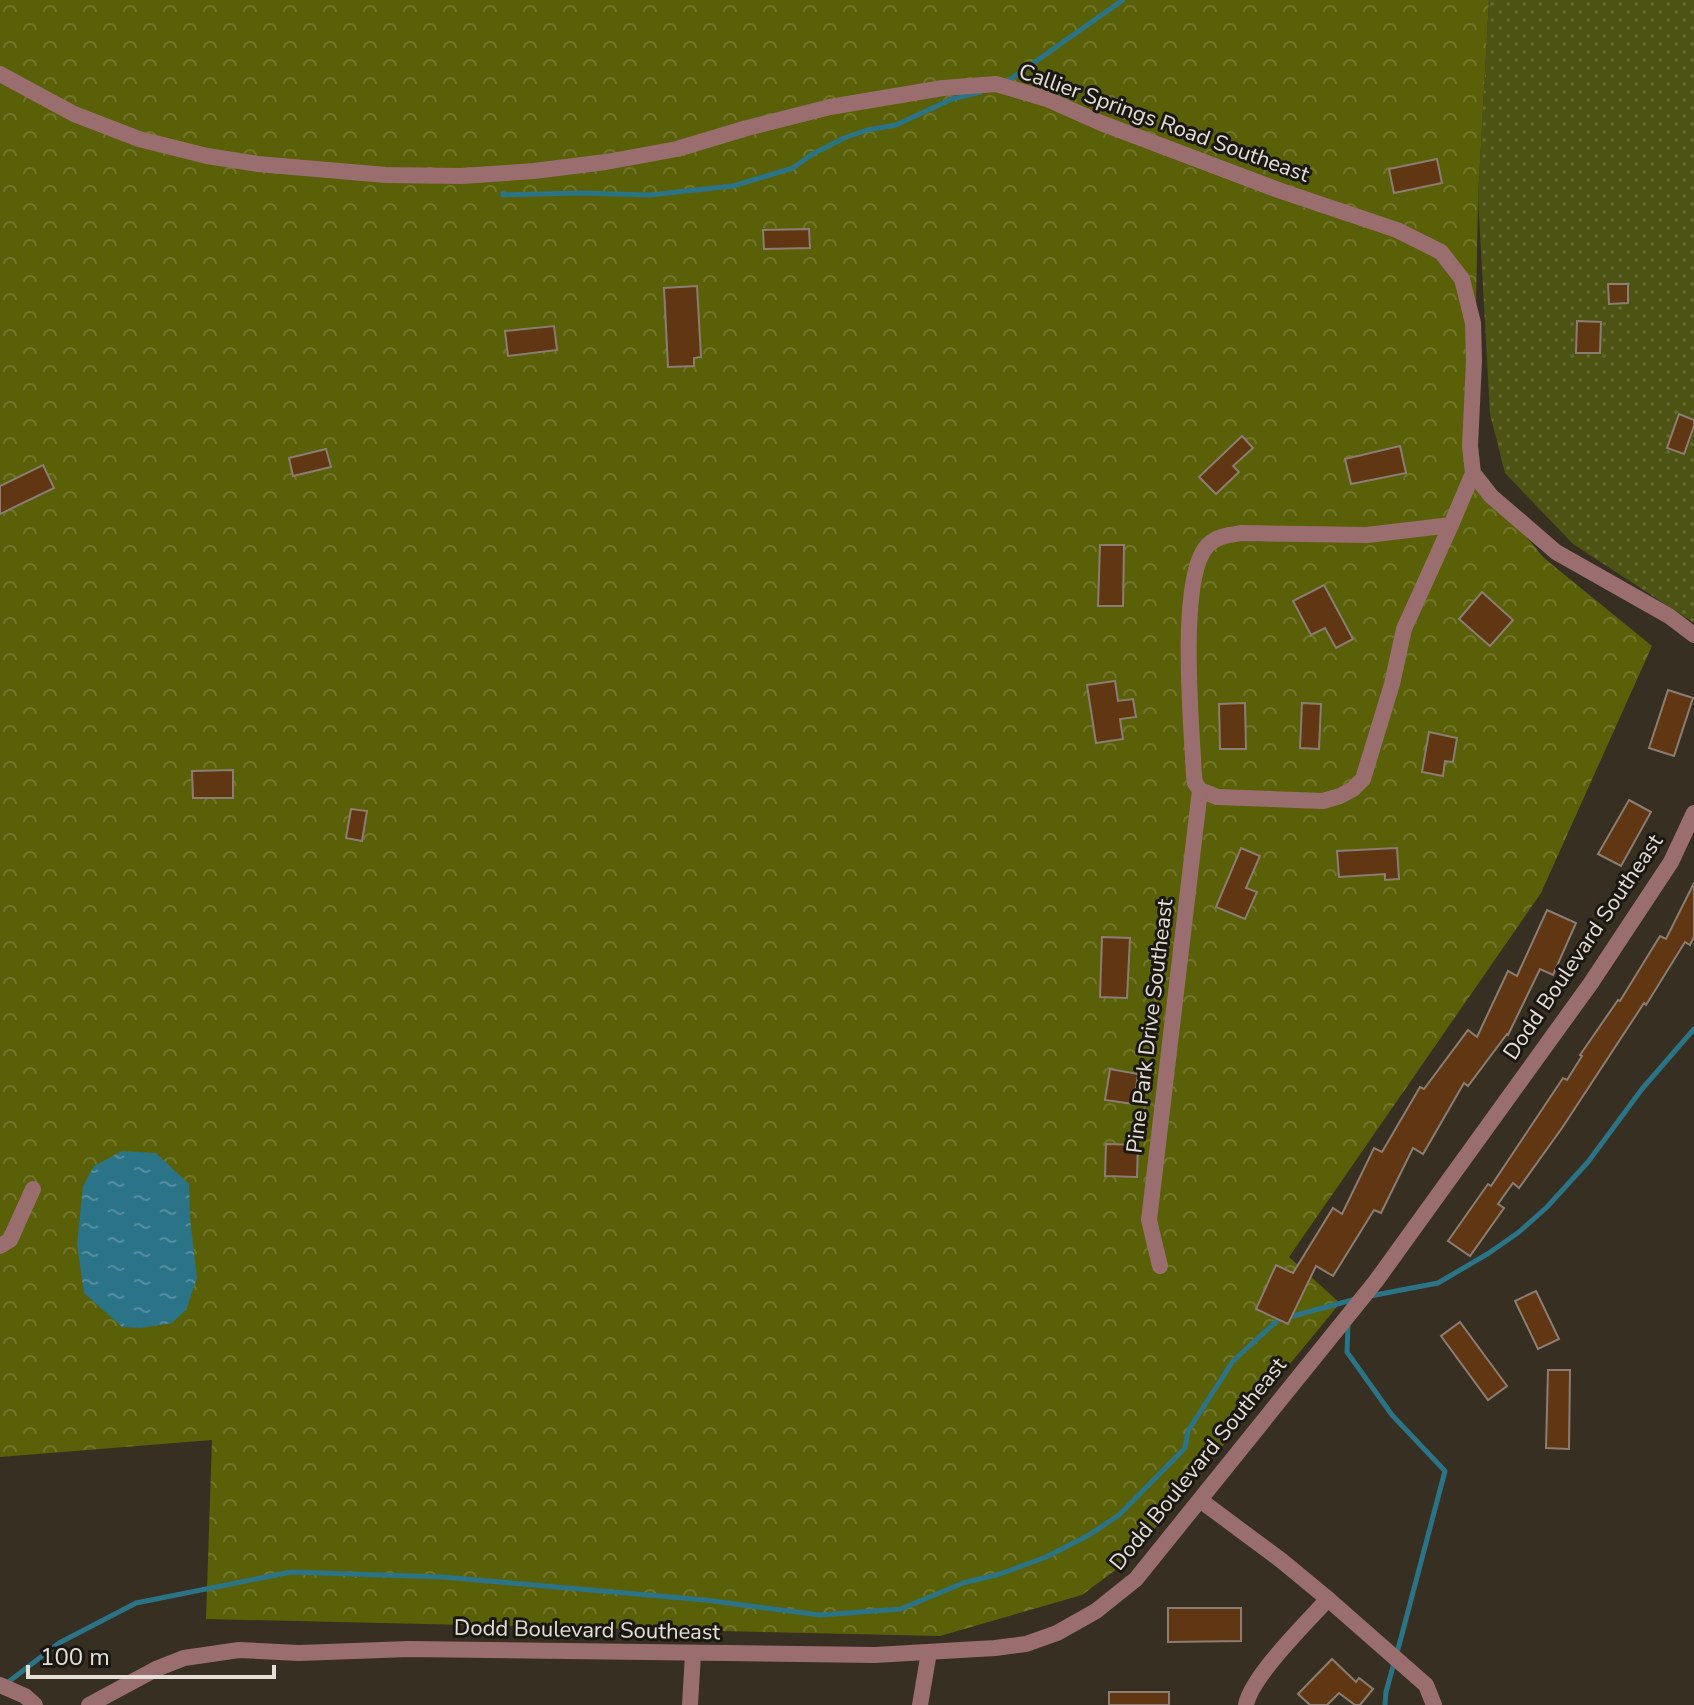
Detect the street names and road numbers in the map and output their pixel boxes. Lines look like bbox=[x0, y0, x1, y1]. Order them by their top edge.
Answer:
street label: Callier Springs Road Southeast bbox=[1015, 56, 1314, 190]
street label: Dodd Boulevard Southeast bbox=[1496, 828, 1670, 1066]
street label: Pine Park Drive Southeast bbox=[1120, 897, 1181, 1155]
street label: Dodd Boulevard Southeast bbox=[1103, 1351, 1294, 1577]
street label: Dodd Boulevard Southeast bbox=[454, 1613, 721, 1647]

